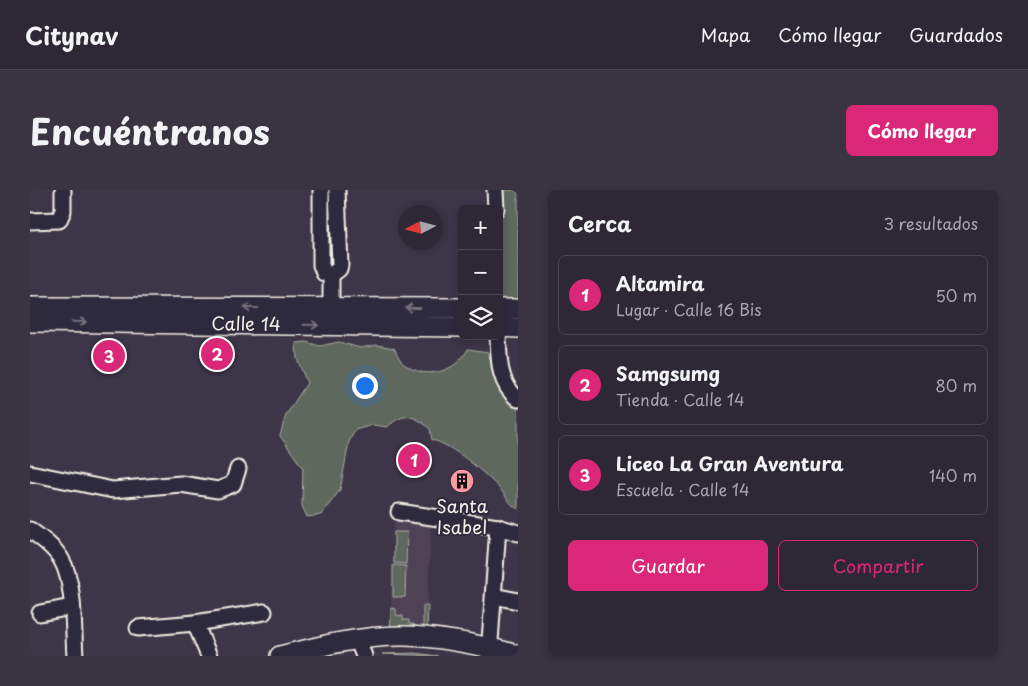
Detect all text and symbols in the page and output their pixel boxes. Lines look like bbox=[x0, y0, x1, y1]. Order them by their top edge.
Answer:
text: Citynav bbox=[25, 17, 118, 53]
text: Mapa bbox=[701, 21, 750, 48]
text: Cómo llegar bbox=[778, 21, 881, 48]
text: Guardados bbox=[909, 21, 1003, 48]
text: Encuéntranos bbox=[30, 104, 270, 157]
button: Cómo llegar bbox=[846, 105, 998, 156]
north arrow bbox=[398, 205, 443, 250]
map controls bbox=[458, 205, 503, 340]
button: + bbox=[458, 205, 503, 250]
text: Cerca bbox=[568, 207, 632, 239]
text: 3 resultados bbox=[883, 211, 978, 235]
button: − bbox=[458, 250, 503, 295]
text: Altamira bbox=[616, 269, 705, 297]
text: 1 bbox=[581, 283, 589, 307]
text: 50 m bbox=[936, 283, 977, 307]
button: layers bbox=[458, 295, 503, 340]
text: Lugar · Calle 16 Bis bbox=[616, 297, 762, 321]
one-way arrow bbox=[243, 303, 259, 313]
one-way arrow bbox=[405, 303, 422, 313]
street label: Calle 14 bbox=[211, 309, 281, 337]
one-way arrow bbox=[70, 317, 86, 327]
one-way arrow bbox=[302, 320, 319, 330]
pin: 2 bbox=[201, 335, 233, 373]
pin: 3 bbox=[93, 337, 125, 375]
text: Samgsumg bbox=[616, 359, 720, 387]
your location bbox=[352, 373, 378, 399]
text: 2 bbox=[579, 373, 591, 397]
text: 80 m bbox=[935, 373, 977, 397]
text: Tienda · Calle 14 bbox=[616, 387, 745, 411]
pin: 1 bbox=[398, 441, 430, 479]
text: Liceo La Gran Aventura bbox=[616, 449, 844, 477]
text: 3 bbox=[580, 463, 590, 487]
text: 140 m bbox=[929, 463, 977, 487]
building icon: Santa Isabel bbox=[449, 468, 475, 494]
text: Escuela · Calle 14 bbox=[616, 477, 750, 501]
place label: Santa Isabel bbox=[436, 492, 489, 540]
button: Guardar bbox=[568, 540, 768, 591]
button: Compartir bbox=[778, 540, 978, 591]

